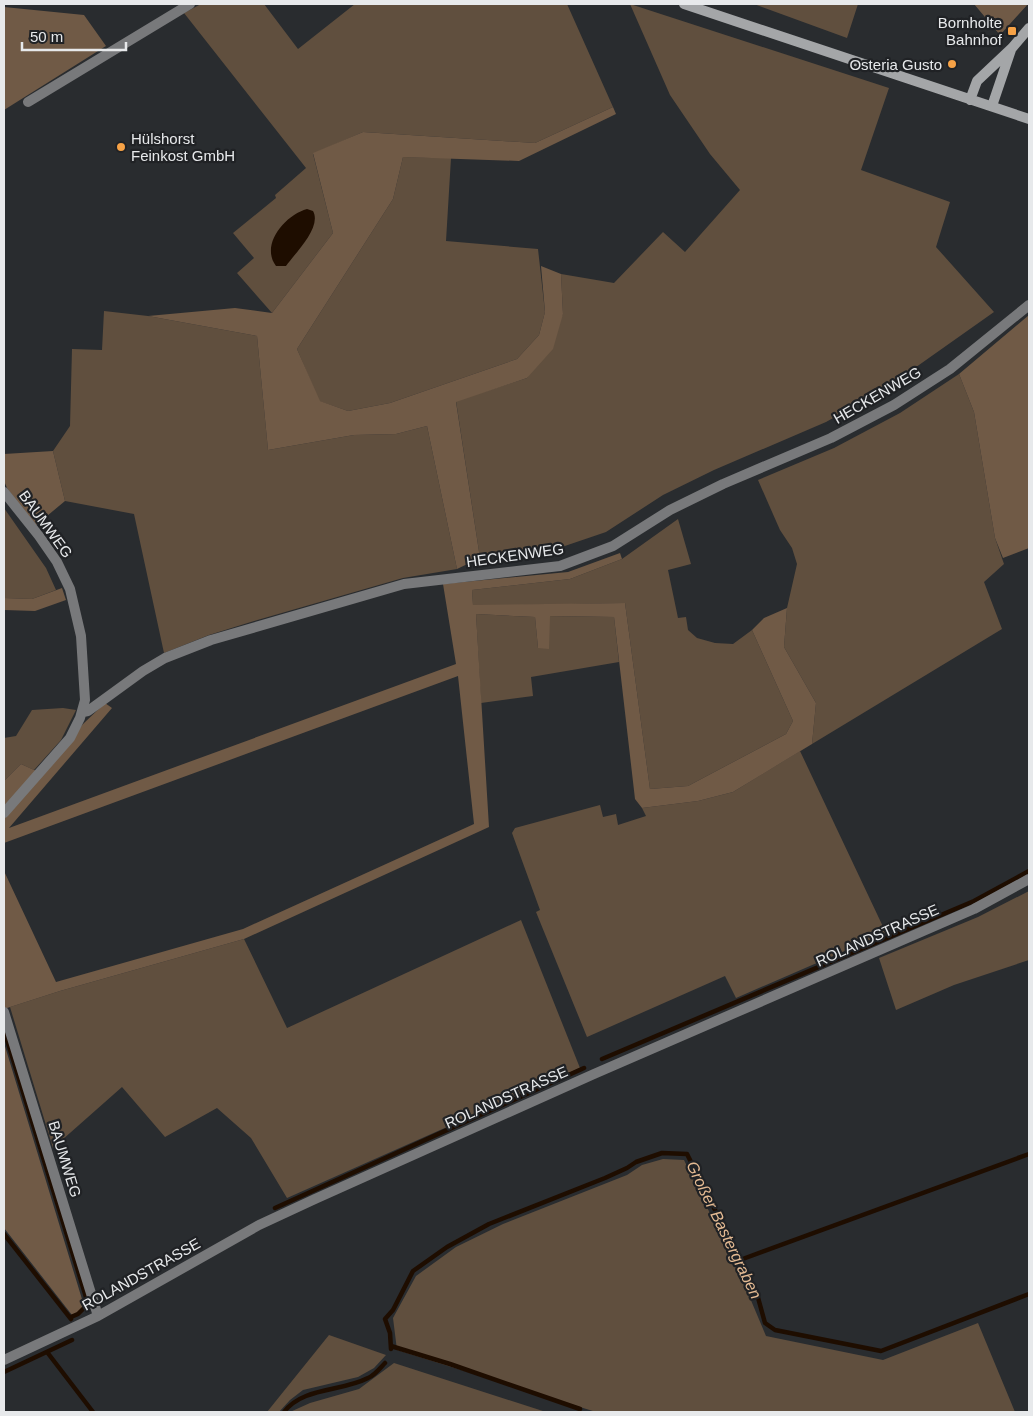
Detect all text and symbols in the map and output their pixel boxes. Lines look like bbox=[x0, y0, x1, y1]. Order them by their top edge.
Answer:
place label: Bornholte Bahnhof bbox=[938, 14, 1003, 48]
scale bar bbox=[22, 20, 126, 52]
marker: Bornholte Bahnhof bbox=[1006, 25, 1018, 37]
text: 50 m bbox=[30, 28, 63, 45]
place label: Osteria Gusto bbox=[849, 56, 942, 73]
marker: Osteria Gusto bbox=[946, 58, 958, 70]
place label: Hülshorst Feinkost GmbH bbox=[131, 130, 235, 164]
marker: Hülshorst Feinkost GmbH bbox=[115, 141, 127, 153]
street label: HECKENWEG bbox=[830, 363, 924, 427]
street label: BAUMWEG bbox=[16, 487, 76, 561]
street label: HECKENWEG bbox=[465, 540, 565, 570]
street label: ROLANDSTRASSE bbox=[813, 900, 941, 970]
street label: ROLANDSTRASSE bbox=[442, 1062, 570, 1132]
street label: BAUMWEG bbox=[45, 1119, 85, 1199]
water label: Großer Bastergraben bbox=[683, 1158, 765, 1302]
street label: ROLANDSTRASSE bbox=[79, 1234, 203, 1314]

